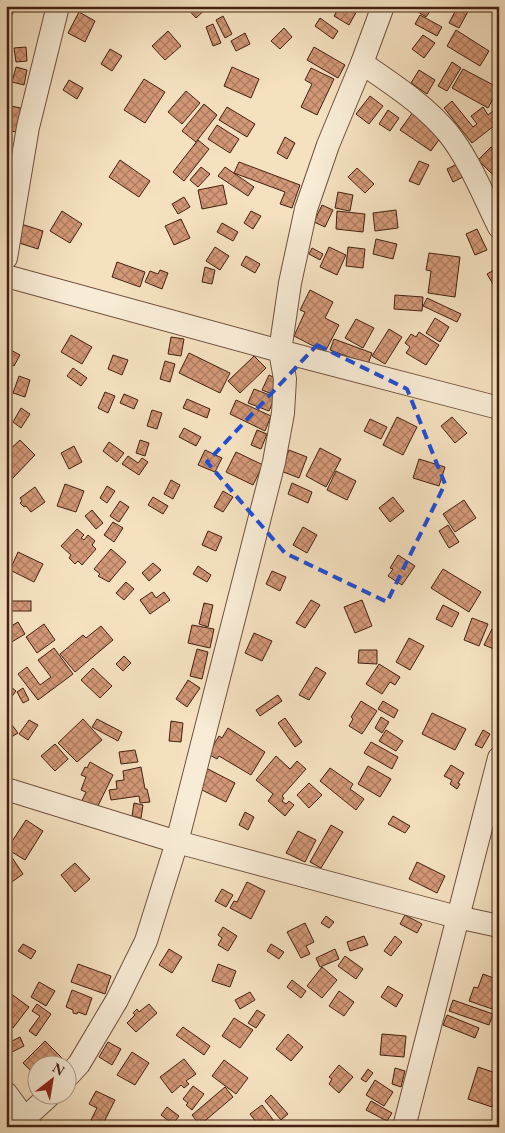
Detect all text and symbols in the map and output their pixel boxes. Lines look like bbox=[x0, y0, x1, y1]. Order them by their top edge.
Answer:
north arrow bbox=[28, 1056, 78, 1106]
text: N bbox=[49, 1058, 69, 1080]

